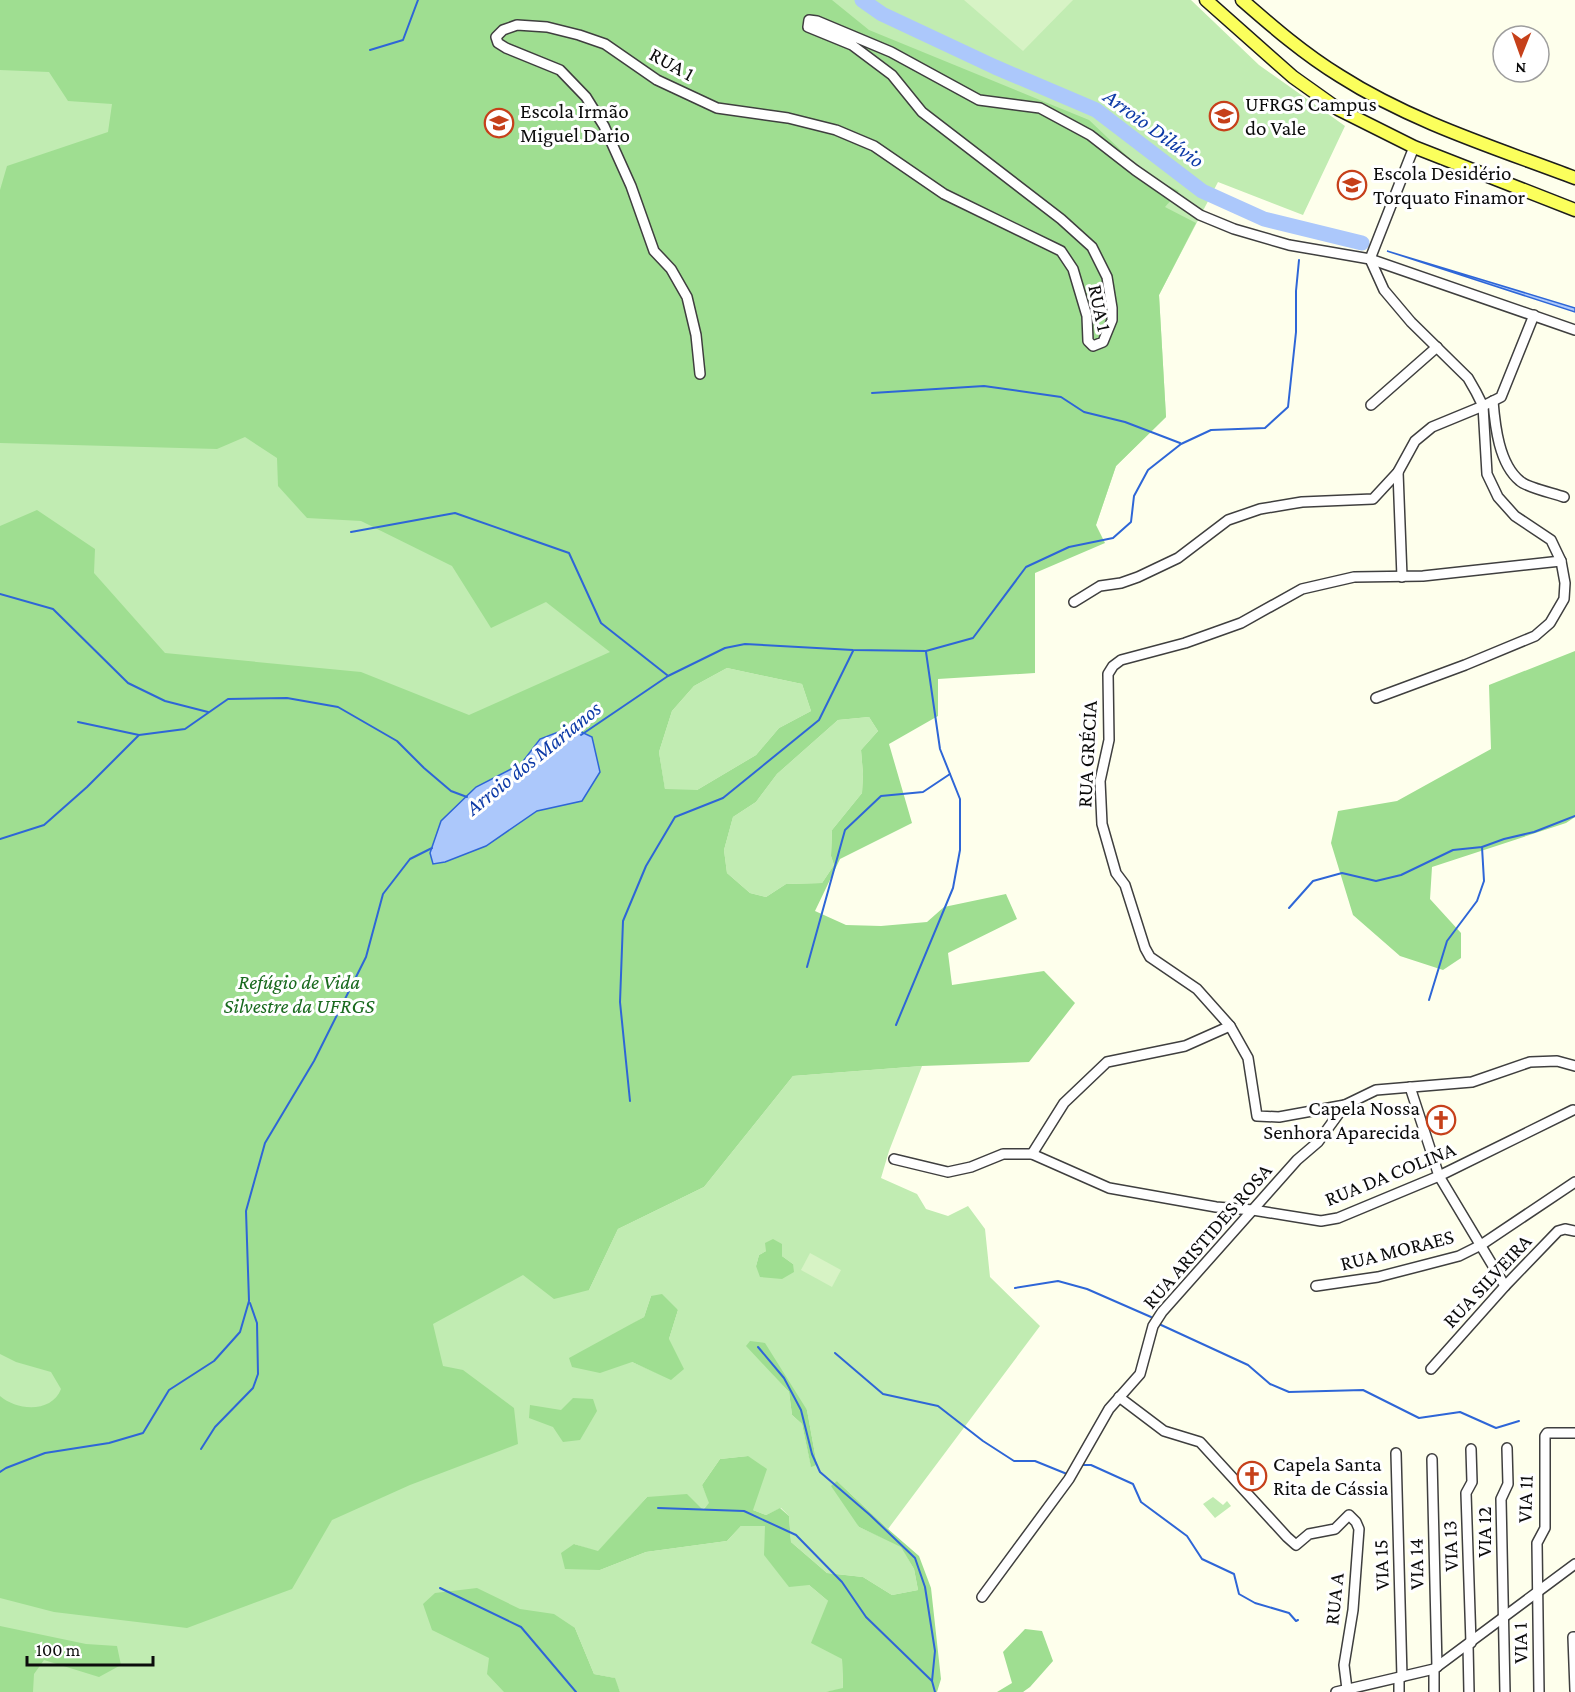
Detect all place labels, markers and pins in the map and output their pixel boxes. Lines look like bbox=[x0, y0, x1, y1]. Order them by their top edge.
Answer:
place label: UFRGS Campus do Vale bbox=[1245, 92, 1377, 140]
place label: Escola Irmão Miguel Dario bbox=[520, 99, 630, 147]
school or university icon: UFRGS Campus do Vale bbox=[1208, 100, 1240, 132]
school or university icon: Escola Irmão Miguel Dario bbox=[483, 107, 515, 139]
place label: Escola Desidério Torquato Finamor bbox=[1373, 161, 1526, 209]
school or university icon: Escola Desidério Torquato Finamor bbox=[1336, 169, 1368, 201]
place label: Capela Nossa Senhora Aparecida bbox=[1263, 1096, 1420, 1144]
church icon: Capela Nossa Senhora Aparecida bbox=[1425, 1104, 1457, 1136]
place label: Capela Santa Rita de Cássia bbox=[1273, 1452, 1389, 1500]
church icon: Capela Santa Rita de Cássia bbox=[1236, 1460, 1268, 1492]

